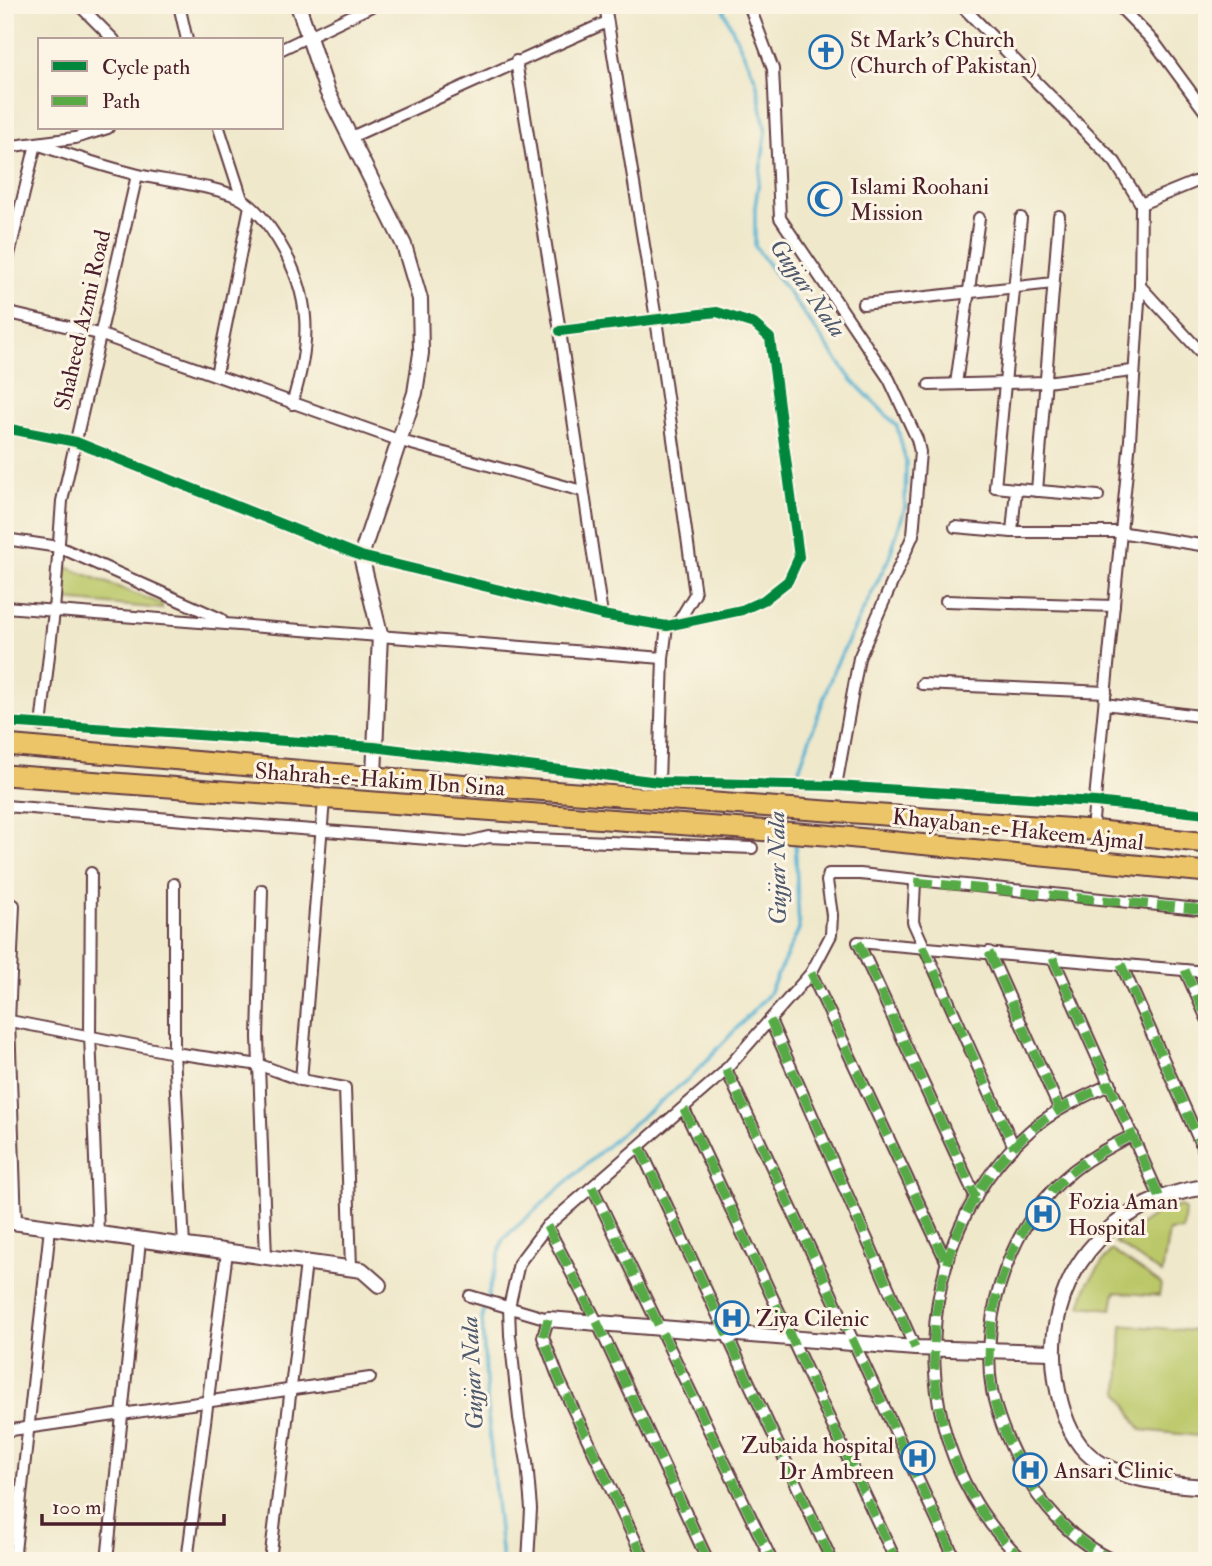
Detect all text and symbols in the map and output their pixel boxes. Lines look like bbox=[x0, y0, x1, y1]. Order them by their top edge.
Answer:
place label: St Mark's Church (Church of Pakistan) bbox=[850, 25, 1037, 80]
church icon: St Mark's Church (Church of Pakistan) bbox=[807, 33, 845, 71]
legend bbox=[38, 38, 284, 130]
text: Cycle path bbox=[102, 54, 190, 81]
text: Path bbox=[102, 88, 140, 115]
place label: Islami Roohani Mission bbox=[850, 172, 989, 227]
mosque icon: Islami Roohani Mission bbox=[806, 180, 844, 218]
street label: Shaheed Azmi Road bbox=[48, 227, 117, 413]
water label: Gujjar Nala bbox=[762, 233, 853, 344]
street label: Shahrah-e-Hakim Ibn Sina bbox=[254, 756, 507, 803]
street label: Khayaban-e-Hakeem Ajmal bbox=[891, 802, 1145, 857]
water label: Gujjar Nala bbox=[761, 811, 794, 925]
place label: Fozia Aman Hospital bbox=[1068, 1187, 1178, 1243]
hospital icon: Fozia Aman Hospital bbox=[1024, 1195, 1062, 1233]
hospital icon: Ziya Cilenic bbox=[713, 1299, 751, 1337]
place label: Ziya Cilenic bbox=[756, 1304, 869, 1333]
water label: Gujjar Nala bbox=[454, 1315, 491, 1431]
place label: Zubaida hospital Dr Ambreen bbox=[741, 1431, 894, 1486]
hospital icon: Zubaida hospital Dr Ambreen bbox=[899, 1439, 937, 1477]
hospital icon: Ansari Clinic bbox=[1011, 1451, 1049, 1489]
place label: Ansari Clinic bbox=[1053, 1456, 1173, 1485]
scale bar bbox=[42, 1482, 224, 1526]
text: 100 m bbox=[52, 1494, 102, 1521]

